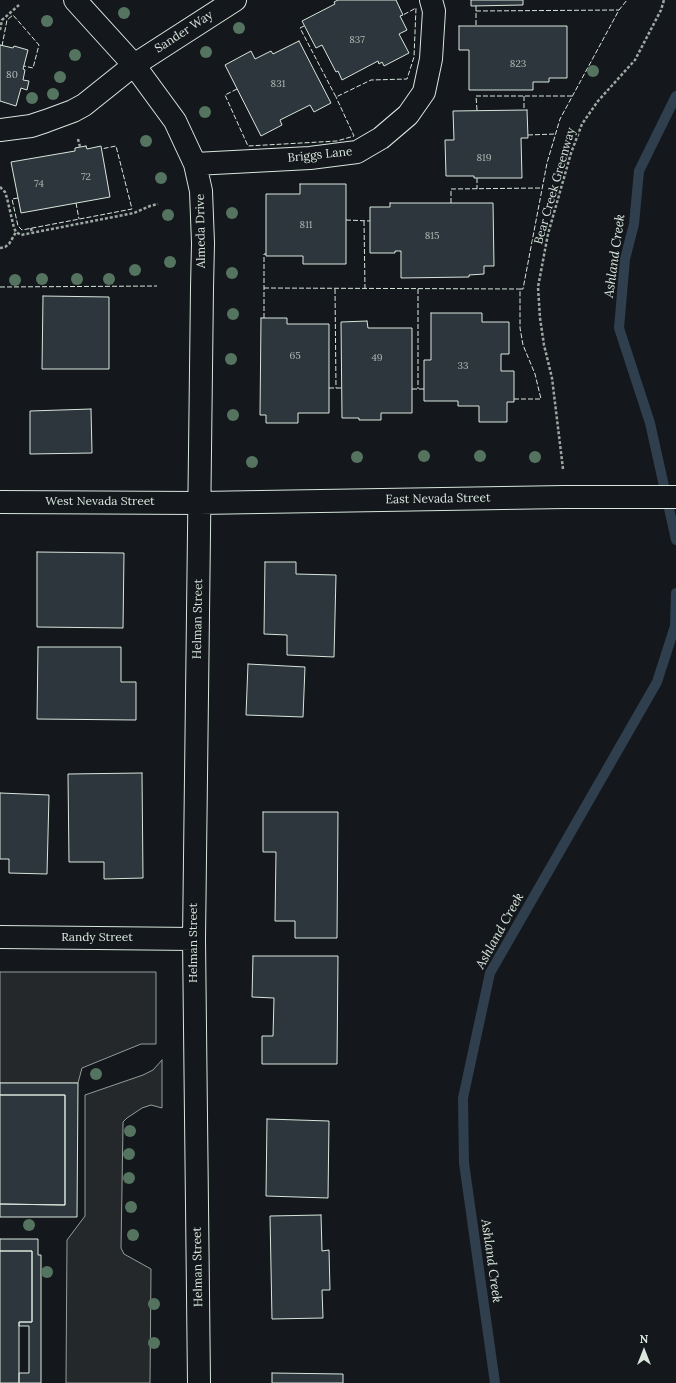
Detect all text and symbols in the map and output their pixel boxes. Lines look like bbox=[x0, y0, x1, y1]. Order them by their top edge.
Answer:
street label: Sander Way bbox=[152, 8, 216, 56]
house number: 837 bbox=[349, 34, 365, 46]
house number: 823 bbox=[510, 58, 526, 70]
house number: 80 bbox=[6, 69, 18, 81]
house number: 831 bbox=[271, 78, 285, 90]
street label: Bear Creek Greenway bbox=[531, 126, 579, 246]
street label: Briggs Lane bbox=[287, 144, 353, 166]
house number: 819 bbox=[476, 152, 492, 164]
house number: 72 bbox=[81, 171, 91, 183]
house number: 74 bbox=[34, 178, 44, 190]
street label: Almeda Drive bbox=[193, 194, 209, 268]
water label: Ashland Creek bbox=[601, 213, 629, 299]
house number: 811 bbox=[300, 219, 312, 231]
house number: 815 bbox=[425, 230, 439, 242]
house number: 65 bbox=[289, 350, 301, 362]
house number: 49 bbox=[371, 352, 383, 364]
house number: 33 bbox=[457, 360, 469, 372]
street label: East Nevada Street bbox=[385, 491, 491, 507]
street label: West Nevada Street bbox=[45, 495, 155, 509]
street label: Helman Street bbox=[190, 579, 206, 659]
water label: Ashland Creek bbox=[473, 890, 527, 972]
street label: Helman Street bbox=[187, 903, 201, 983]
street label: Randy Street bbox=[61, 931, 133, 945]
water label: Ashland Creek bbox=[477, 1218, 505, 1304]
street label: Helman Street bbox=[190, 1227, 206, 1307]
north arrow bbox=[624, 1331, 664, 1371]
text: N bbox=[640, 1332, 648, 1346]

